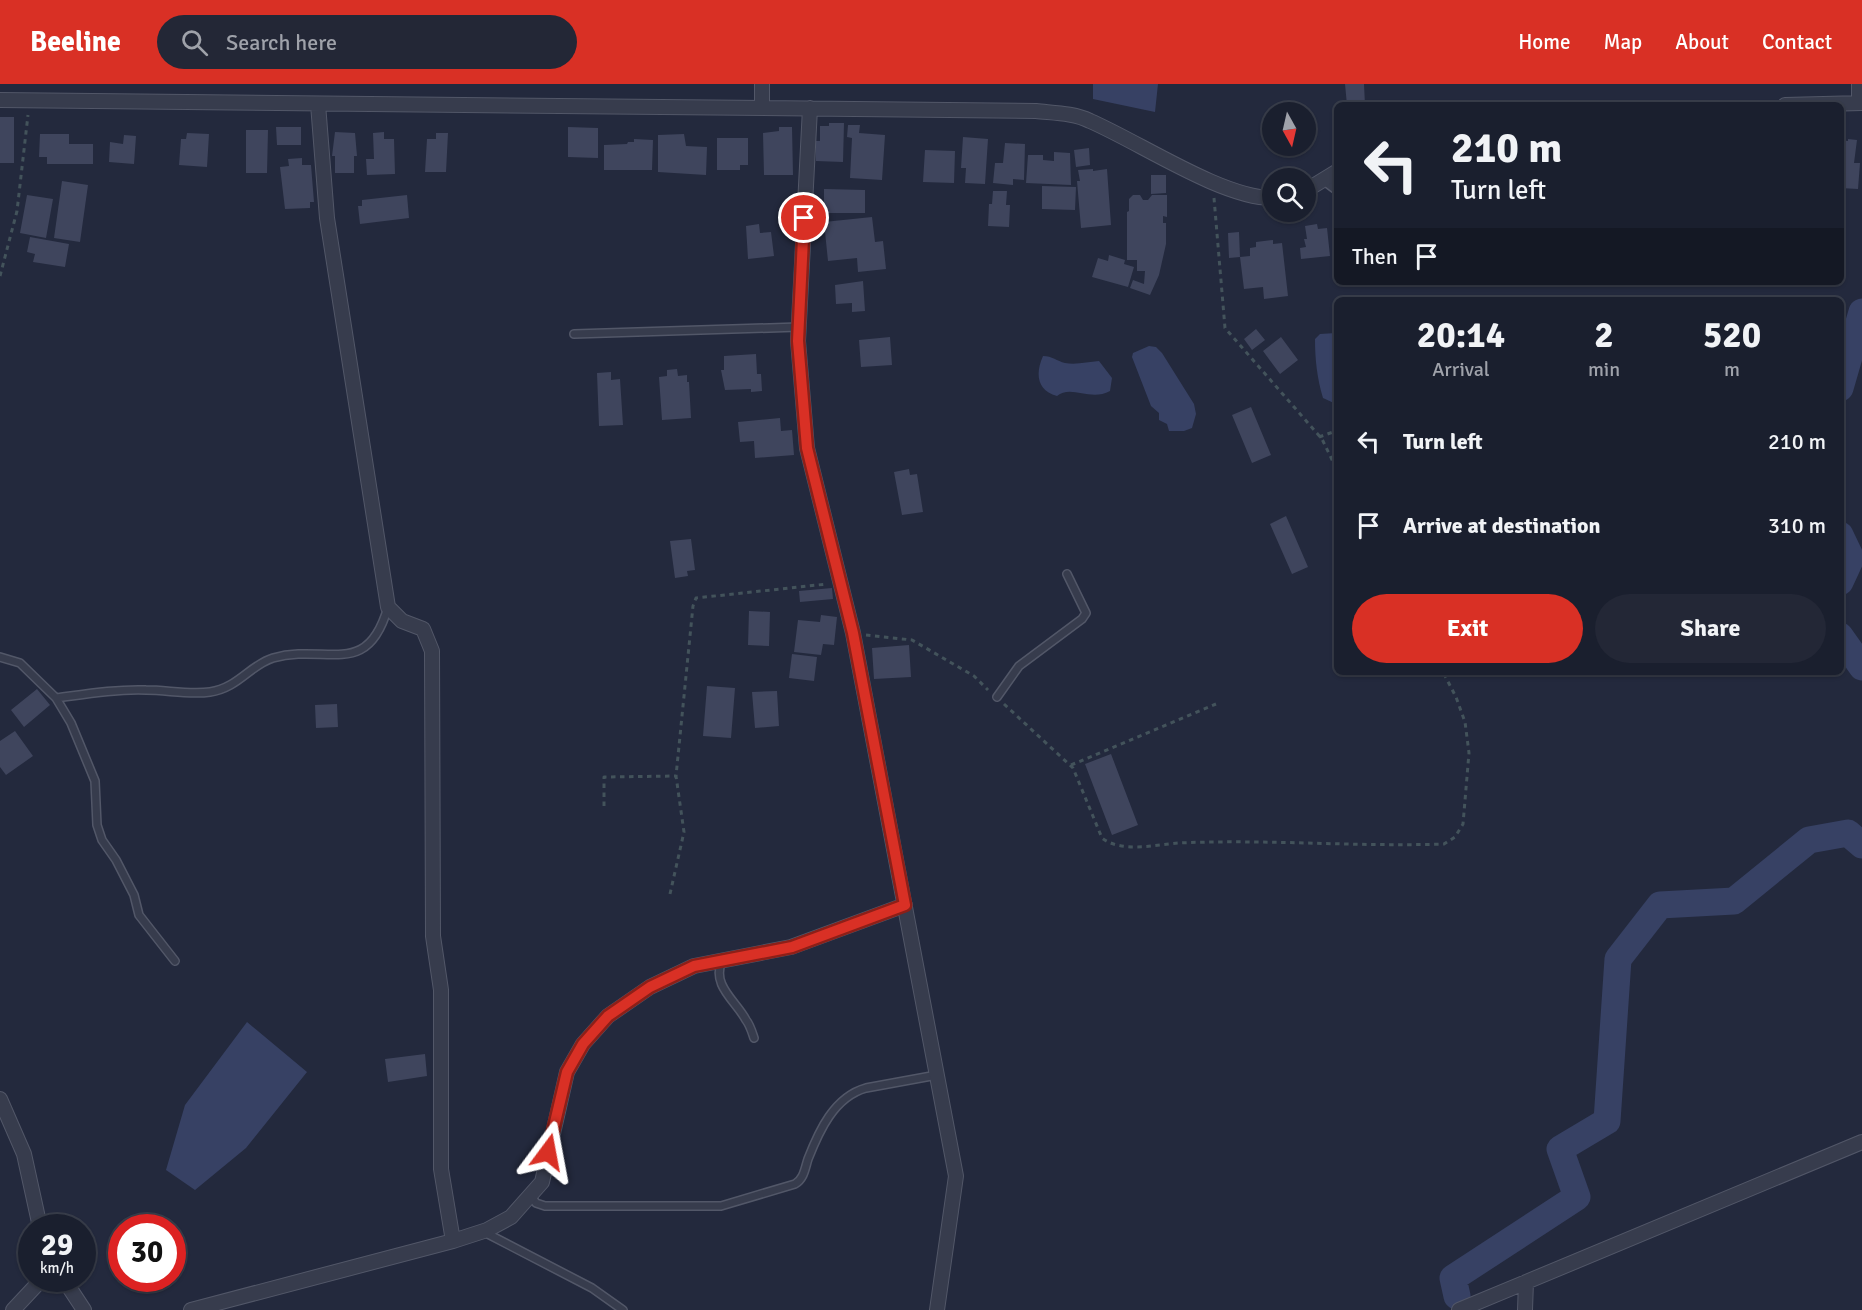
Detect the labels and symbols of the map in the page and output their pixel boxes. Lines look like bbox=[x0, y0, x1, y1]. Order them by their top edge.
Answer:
north arrow bbox=[1262, 102, 1316, 156]
pin bbox=[778, 192, 829, 243]
position arrow bbox=[516, 1120, 580, 1184]
speed limit sign: 30 bbox=[108, 1214, 186, 1292]

